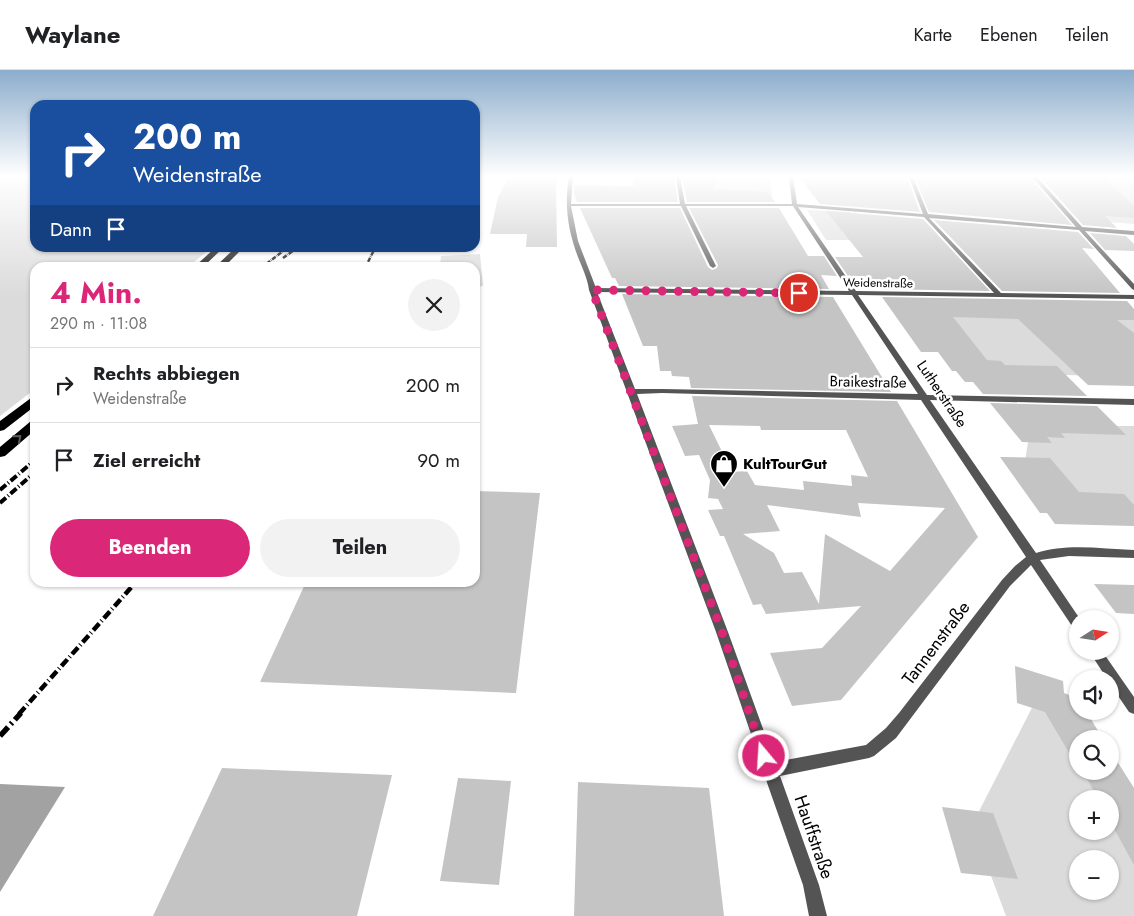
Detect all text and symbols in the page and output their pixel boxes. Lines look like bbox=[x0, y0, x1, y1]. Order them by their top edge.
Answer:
text: Waylane bbox=[25, 17, 120, 52]
text: Karte bbox=[913, 22, 952, 48]
text: Ebenen bbox=[980, 22, 1038, 48]
text: Teilen bbox=[1066, 22, 1109, 48]
text: 200 m bbox=[133, 112, 242, 162]
icon: right bbox=[50, 120, 115, 185]
text: Weidenstraße bbox=[133, 158, 262, 190]
icon: arrive bbox=[102, 215, 130, 243]
text: Dann bbox=[50, 216, 92, 243]
text: 4 Min. bbox=[50, 271, 142, 314]
pin bbox=[778, 272, 820, 314]
street label: Weidenstraße bbox=[843, 273, 913, 293]
button: close bbox=[408, 279, 460, 331]
icon: arrive bbox=[785, 279, 813, 307]
text: 290 m · 11:08 bbox=[50, 312, 147, 335]
street label: Lutherstraße bbox=[911, 356, 973, 432]
text: Rechts abbiegen bbox=[93, 360, 240, 387]
street label: Braikestraße bbox=[829, 370, 907, 394]
icon: right bbox=[50, 371, 78, 399]
text: 200 m bbox=[406, 372, 460, 399]
text: Weidenstraße bbox=[93, 387, 186, 410]
one-way arrow bbox=[12, 435, 21, 444]
icon: arrive bbox=[50, 446, 78, 474]
text: Ziel erreicht bbox=[93, 447, 200, 474]
text: 90 m bbox=[417, 447, 460, 474]
shop icon: KultTourGut bbox=[709, 449, 739, 488]
place label: KultTourGut bbox=[743, 453, 827, 475]
button: Beenden bbox=[50, 519, 250, 577]
button: Teilen bbox=[260, 519, 460, 577]
street label: Tannenstraße bbox=[896, 596, 976, 690]
north arrow bbox=[1069, 610, 1119, 660]
map controls bbox=[1069, 610, 1119, 900]
button: sound bbox=[1069, 670, 1119, 720]
position arrow bbox=[737, 729, 789, 781]
button: search bbox=[1069, 730, 1119, 780]
button: + bbox=[1069, 790, 1119, 840]
street label: Hauffstraße bbox=[788, 792, 840, 882]
button: − bbox=[1069, 850, 1119, 900]

